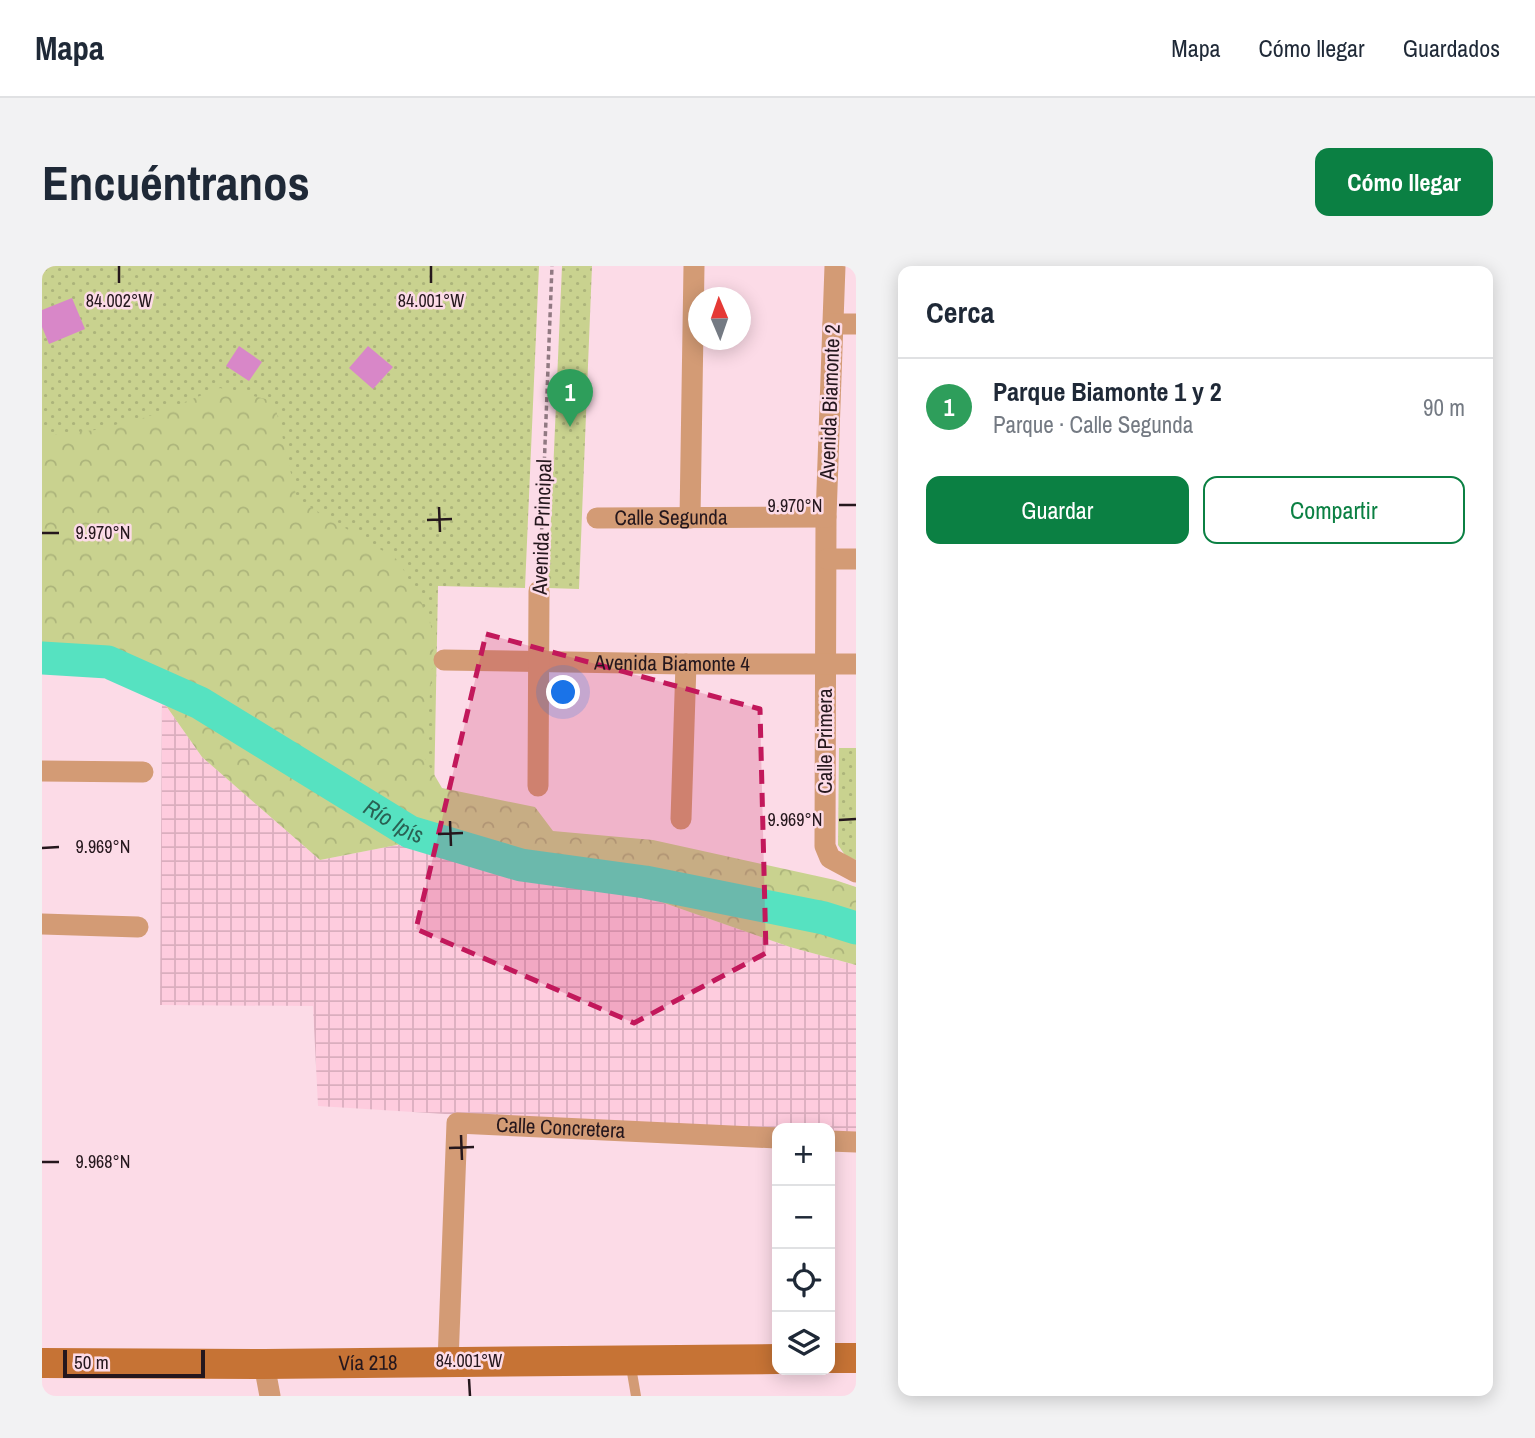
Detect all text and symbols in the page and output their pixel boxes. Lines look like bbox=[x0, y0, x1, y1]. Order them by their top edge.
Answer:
text: Mapa bbox=[35, 26, 104, 70]
text: Mapa bbox=[1171, 32, 1221, 64]
text: Cómo llegar bbox=[1259, 32, 1365, 64]
text: Guardados bbox=[1403, 32, 1500, 64]
button: Cómo llegar bbox=[1315, 148, 1493, 216]
text: Encuéntranos bbox=[42, 149, 310, 215]
north arrow bbox=[688, 287, 751, 350]
text: 84.002°W bbox=[86, 288, 152, 313]
text: 84.001°W bbox=[398, 288, 464, 313]
text: Cerca bbox=[926, 292, 994, 332]
street label: Avenida Biamonte 2 bbox=[812, 324, 847, 481]
pin: 1 bbox=[547, 369, 593, 427]
text: Parque Biamonte 1 y 2 bbox=[993, 374, 1222, 409]
text: 1 bbox=[944, 392, 954, 423]
text: 90 m bbox=[1423, 392, 1465, 423]
text: Parque · Calle Segunda bbox=[993, 409, 1193, 440]
street label: Avenida Principal bbox=[525, 459, 558, 596]
button: Guardar bbox=[926, 476, 1189, 544]
button: Compartir bbox=[1203, 476, 1465, 544]
text: 9.970°N bbox=[768, 493, 822, 518]
street label: Calle Segunda bbox=[614, 502, 728, 532]
text: 9.970°N bbox=[76, 520, 130, 545]
street label: Avenida Biamonte 4 bbox=[593, 647, 750, 678]
your location bbox=[546, 675, 580, 709]
street label: Calle Primera bbox=[810, 688, 839, 794]
water label: Río Ipís bbox=[358, 791, 427, 850]
text: 9.969°N bbox=[768, 807, 822, 832]
text: 9.969°N bbox=[76, 834, 130, 859]
street label: Calle Concretera bbox=[495, 1110, 626, 1145]
map controls bbox=[772, 1123, 835, 1375]
button: + bbox=[772, 1123, 835, 1186]
text: 9.968°N bbox=[76, 1149, 130, 1174]
button: − bbox=[772, 1186, 835, 1249]
button: locate bbox=[772, 1249, 835, 1312]
button: layers bbox=[772, 1312, 835, 1375]
scale bar bbox=[63, 1347, 205, 1379]
street label: Vía 218 bbox=[338, 1348, 398, 1377]
text: 84.001°W bbox=[436, 1348, 502, 1373]
text: 50 m bbox=[74, 1349, 109, 1375]

